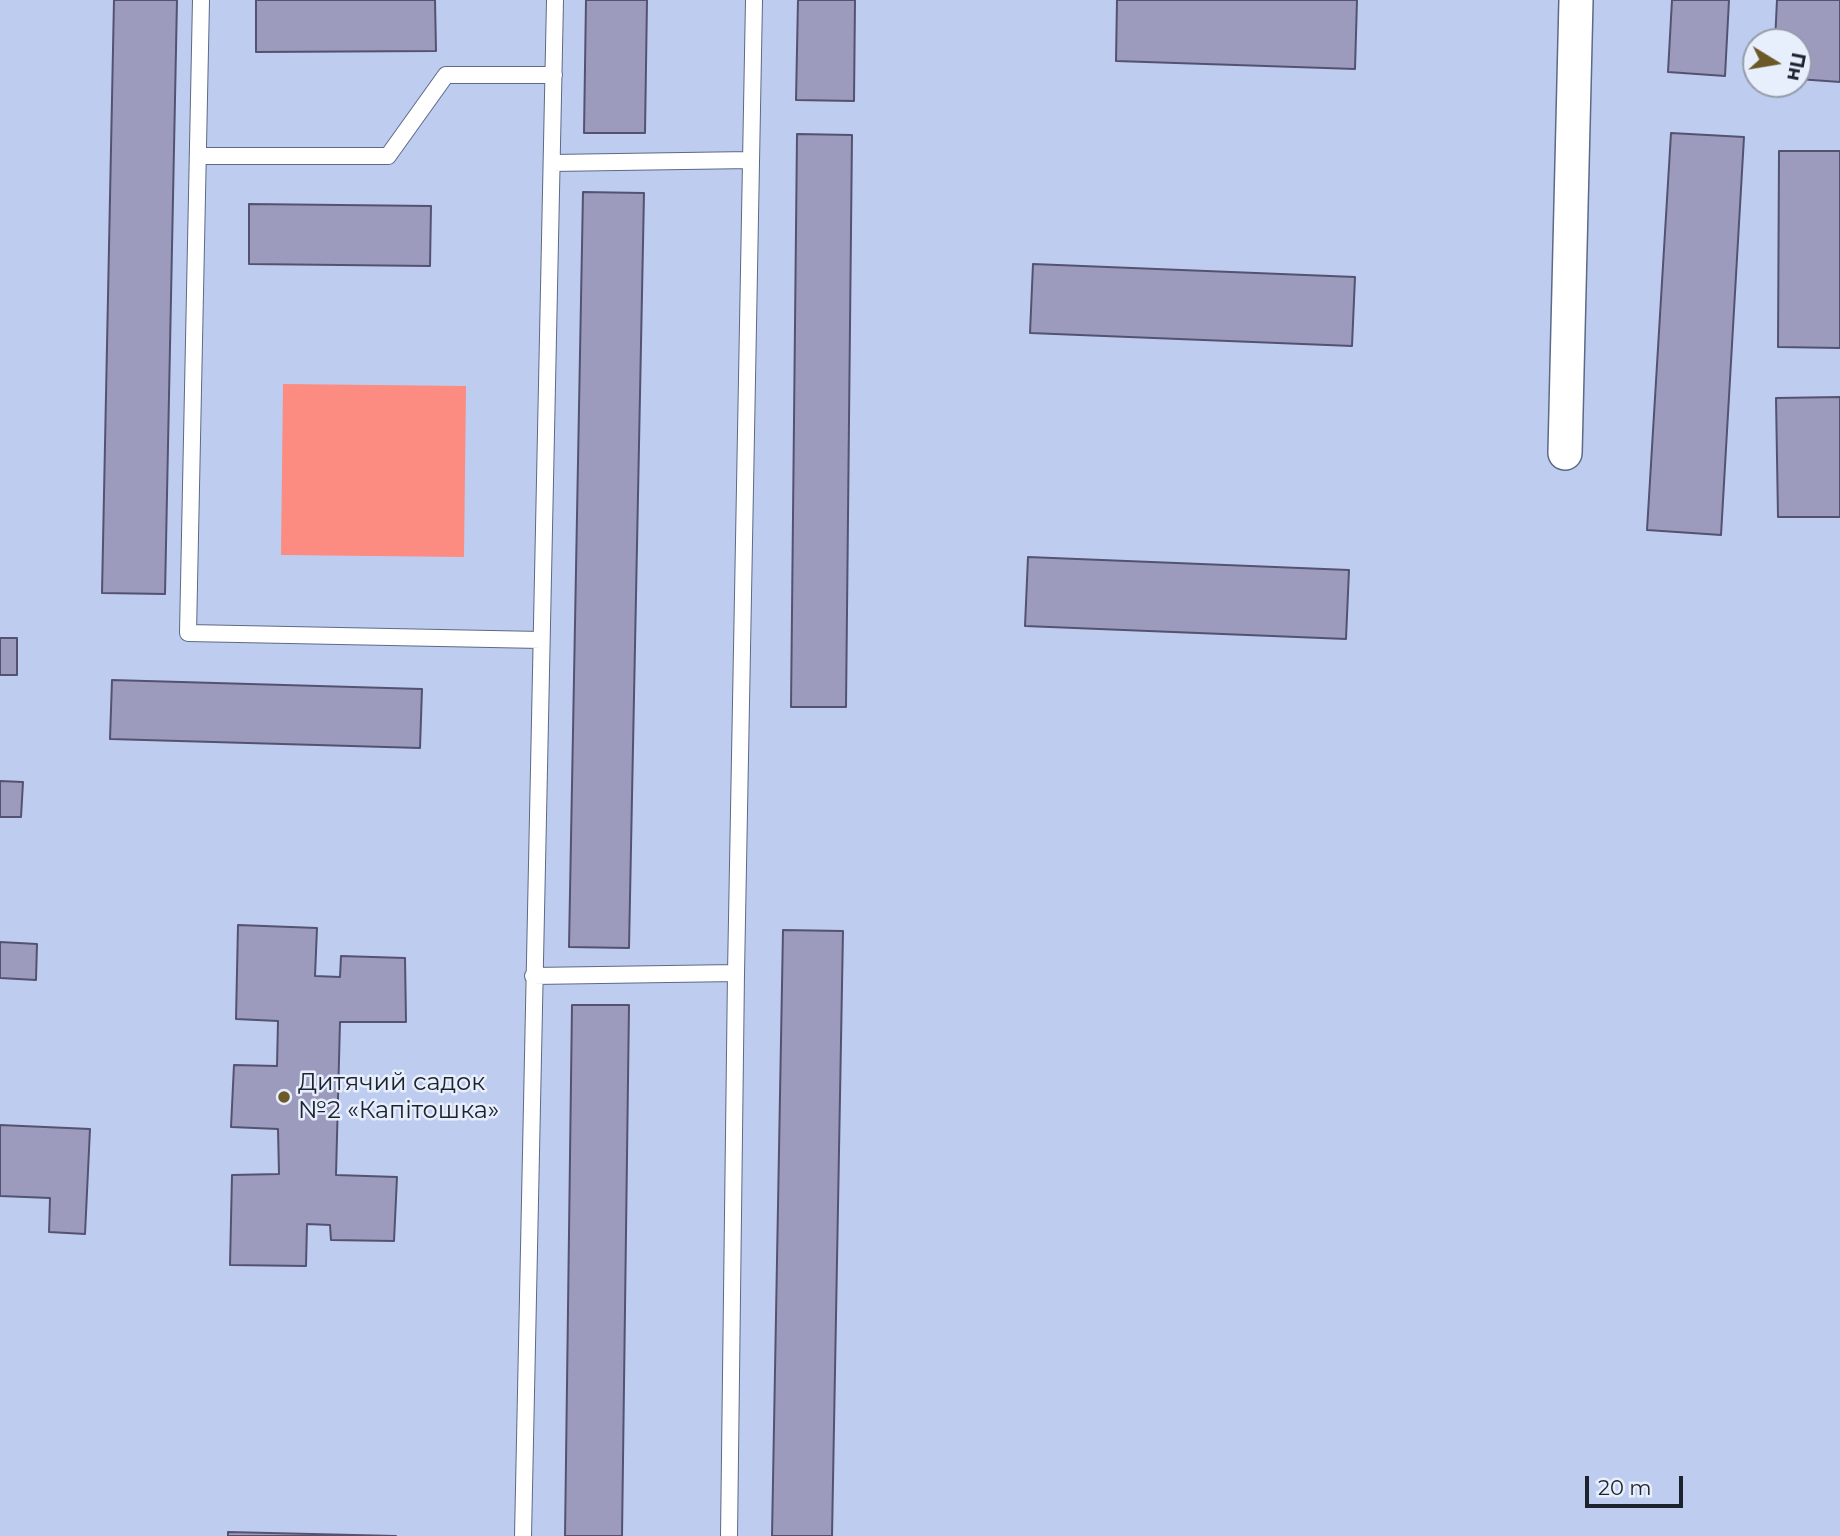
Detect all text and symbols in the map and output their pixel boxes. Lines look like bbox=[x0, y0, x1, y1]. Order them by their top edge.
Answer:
north arrow bbox=[1742, 28, 1812, 98]
text: Пн bbox=[1782, 50, 1810, 83]
place label: Дитячий садок №2 «Капітошка» bbox=[298, 1069, 499, 1125]
marker: Дитячий садок №2 «Капітошка» bbox=[276, 1089, 292, 1105]
scale bar bbox=[1588, 1462, 1686, 1506]
text: 20 m bbox=[1598, 1475, 1652, 1500]

